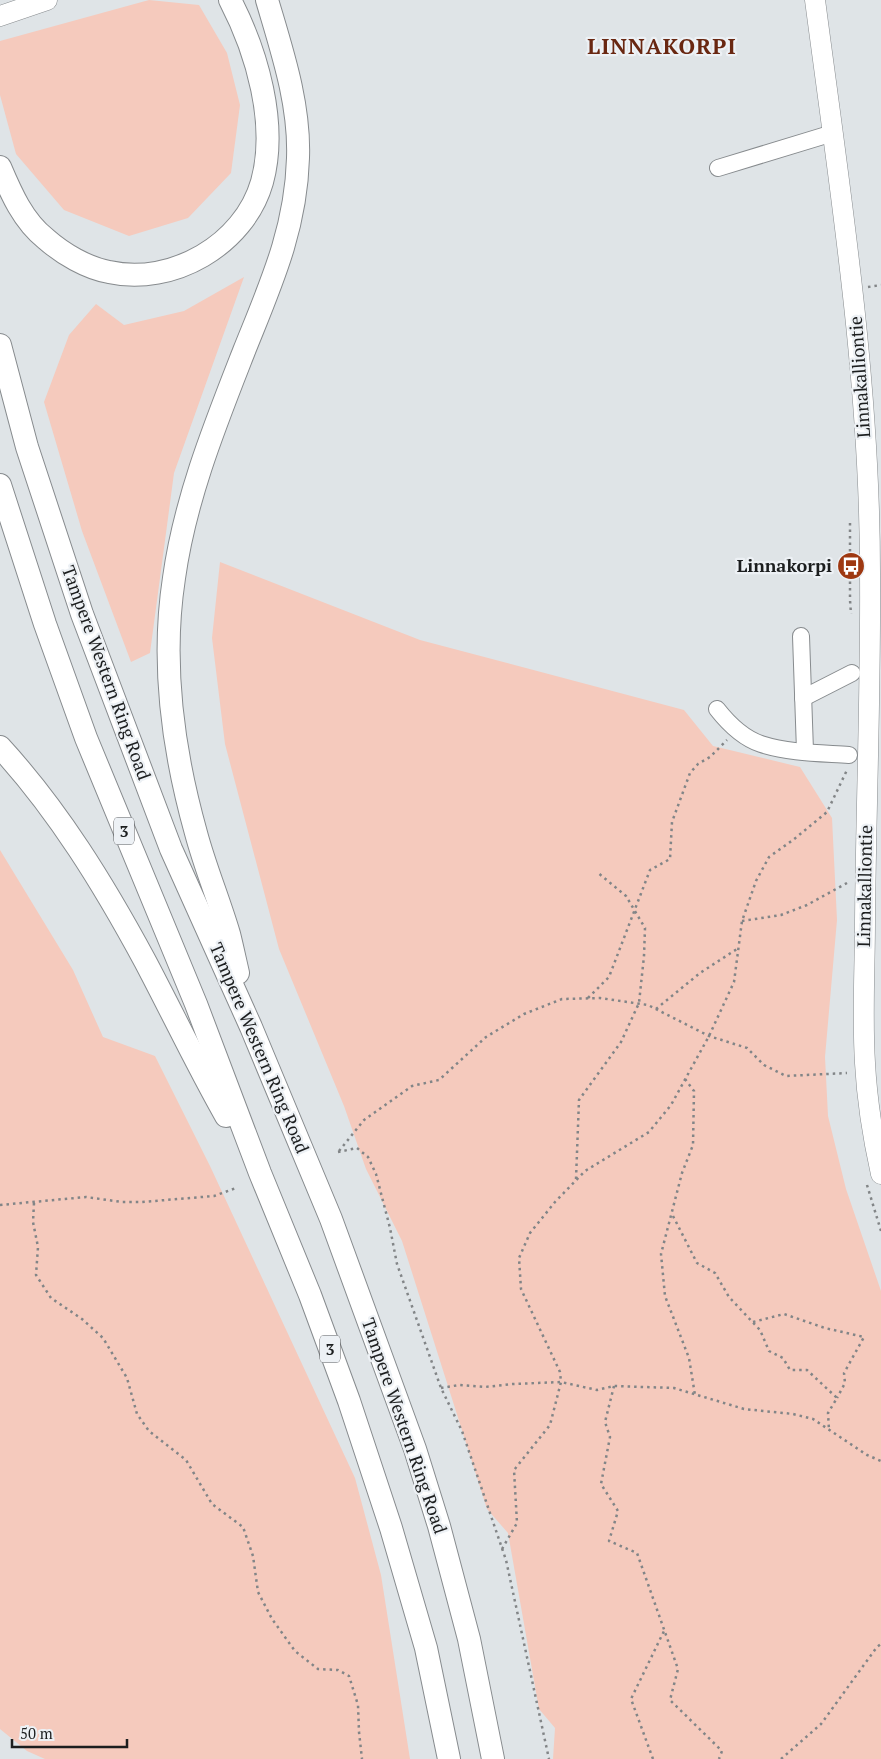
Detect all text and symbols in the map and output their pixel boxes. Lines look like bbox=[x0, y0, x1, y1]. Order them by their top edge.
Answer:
district label: LINNAKORPI bbox=[587, 31, 737, 60]
street label: Linnakalliontie bbox=[843, 315, 875, 439]
bus stop icon: Linnakorpi bbox=[836, 551, 866, 581]
place label: Linnakorpi bbox=[737, 553, 832, 577]
street label: Tampere Western Ring Road bbox=[57, 562, 157, 783]
road number: 3 bbox=[114, 818, 134, 844]
street label: Linnakalliontie bbox=[851, 825, 877, 947]
street label: Tampere Western Ring Road bbox=[205, 939, 315, 1157]
street label: Tampere Western Ring Road bbox=[357, 1315, 453, 1537]
road number: 3 bbox=[320, 1336, 340, 1362]
scale bar bbox=[12, 1716, 128, 1748]
text: 50 m bbox=[20, 1723, 53, 1743]

